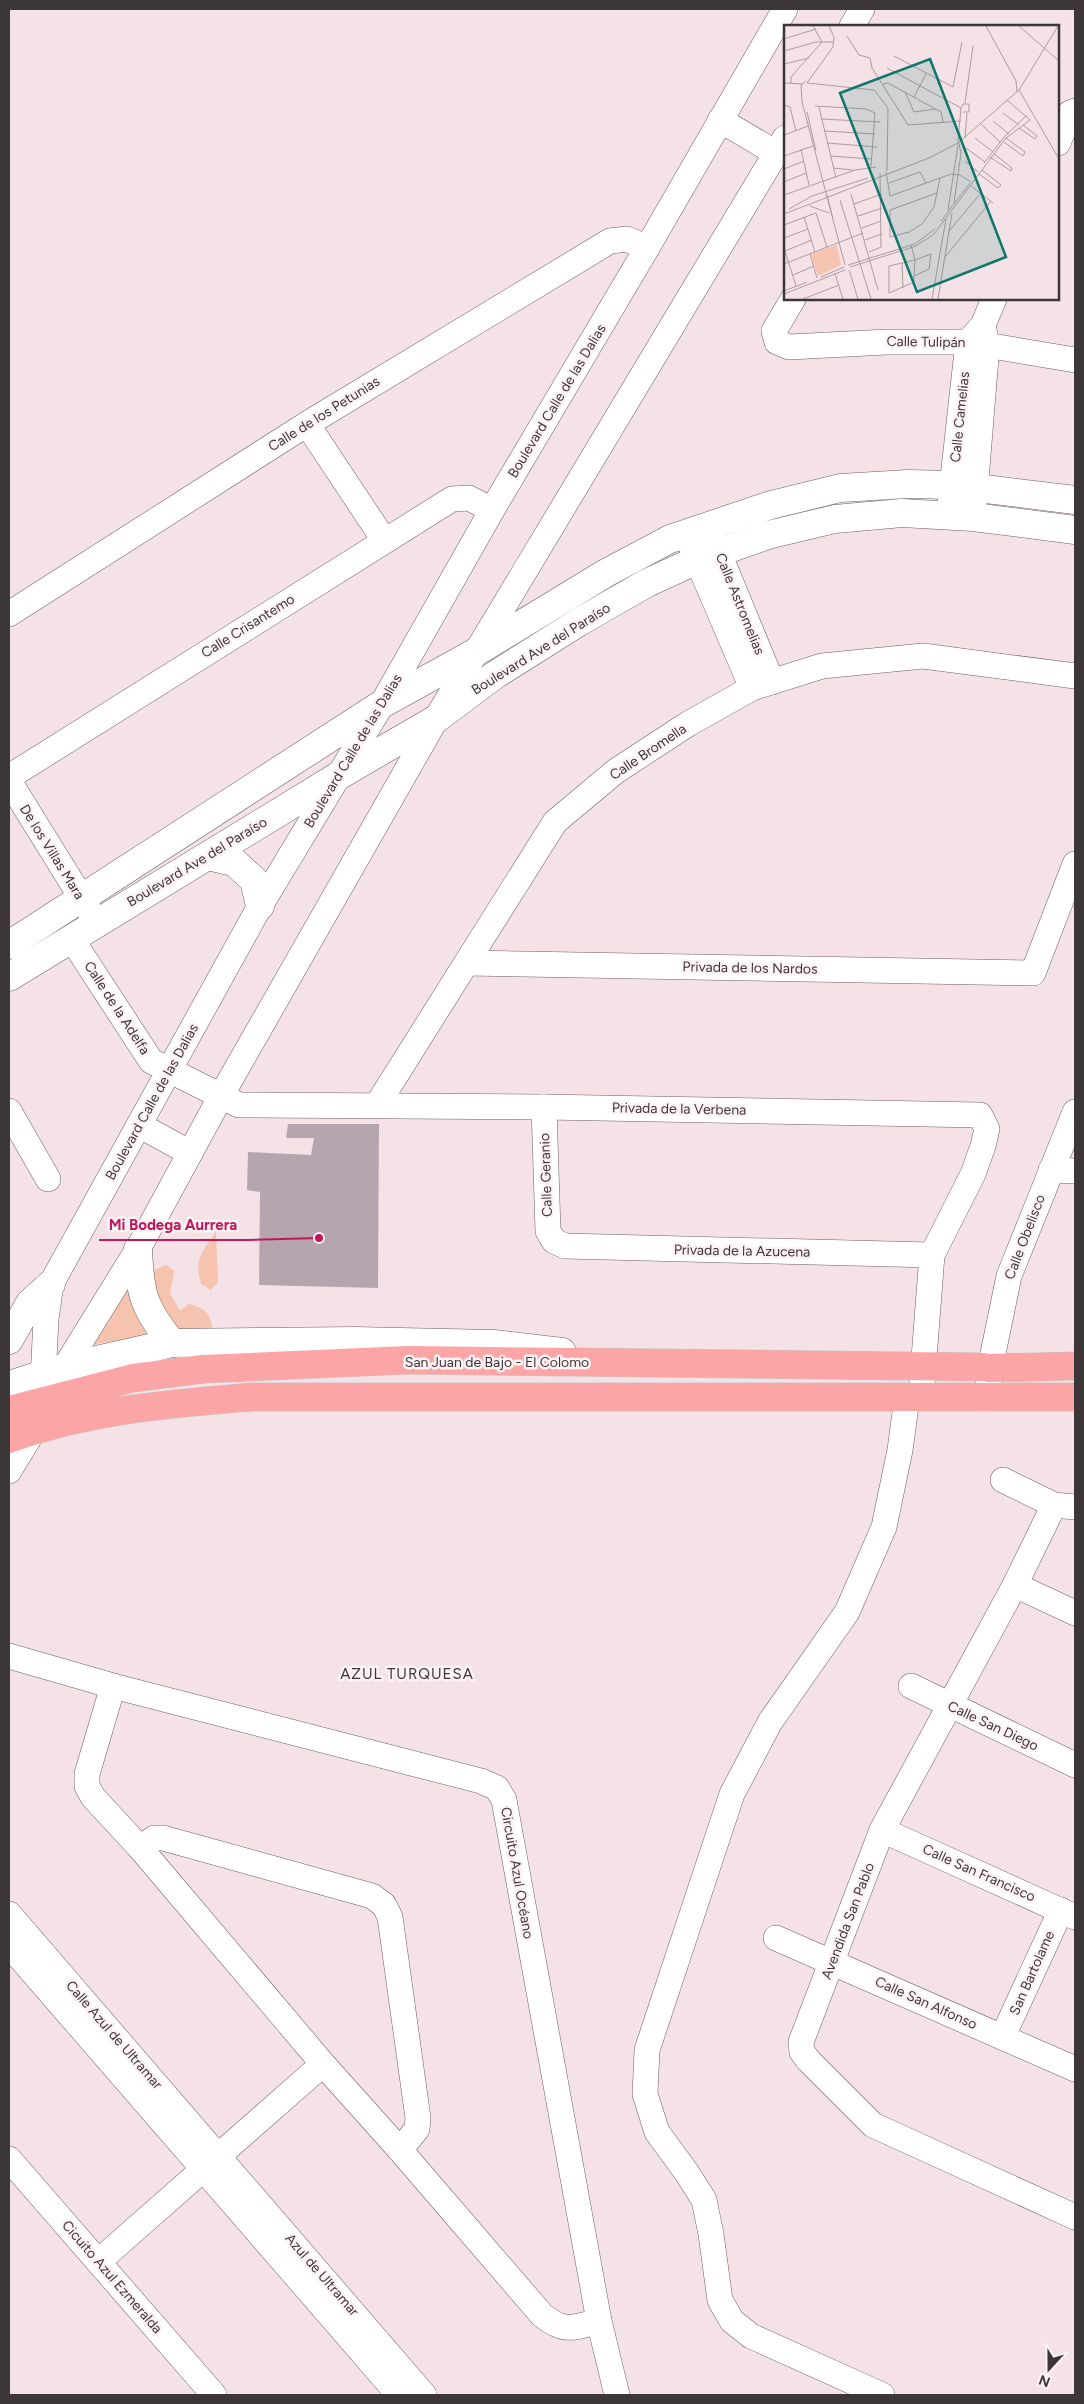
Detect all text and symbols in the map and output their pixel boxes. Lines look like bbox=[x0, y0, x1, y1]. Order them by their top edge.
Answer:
inset map bbox=[784, 25, 1059, 300]
street label: Boulevard Calle de las Dalias bbox=[504, 321, 610, 481]
street label: Calle Tulipán bbox=[886, 333, 966, 351]
street label: Calle Camelias bbox=[947, 371, 973, 463]
street label: Calle de los Petunias bbox=[265, 373, 383, 455]
street label: Calle Astromelias bbox=[712, 551, 768, 657]
street label: Calle Crisantemo bbox=[198, 590, 298, 662]
street label: Boulevard Ave del Paraíso bbox=[468, 599, 614, 699]
street label: Boulevard Calle de las Dalias bbox=[300, 671, 406, 831]
street label: Calle Bromella bbox=[606, 720, 690, 784]
street label: De los Villas Mara bbox=[16, 801, 88, 903]
street label: Boulevard Ave del Paraíso bbox=[124, 813, 270, 911]
street label: Calle de la Adelfa bbox=[80, 958, 154, 1058]
street label: Privada de los Nardos bbox=[682, 958, 818, 978]
street label: Boulevard Calle de las Dalias bbox=[102, 1021, 202, 1183]
street label: Privada de la Verbena bbox=[612, 1099, 746, 1119]
street label: Calle Geranio bbox=[536, 1133, 556, 1217]
street label: Calle Obelisco bbox=[1001, 1192, 1049, 1282]
callout: Mi Bodega Aurrera bbox=[99, 1210, 248, 1240]
text: Mi Bodega Aurrera bbox=[109, 1216, 237, 1234]
street label: Privada de la Azucena bbox=[674, 1241, 810, 1261]
street label: San Juan de Bajo - El Colomo bbox=[405, 1354, 589, 1371]
district label: AZUL TURQUESA bbox=[340, 1665, 474, 1683]
street label: Calle San Diego bbox=[945, 1698, 1041, 1754]
street label: Circuito Azul Océano bbox=[497, 1806, 537, 1940]
street label: Calle San Francisco bbox=[920, 1840, 1038, 1906]
street label: Avendida San Pablo bbox=[818, 1860, 878, 1982]
street label: San Bartolame bbox=[1006, 1928, 1058, 2018]
street label: Calle San Alfonso bbox=[872, 1973, 980, 2033]
street label: Calle Azul de Ultramar bbox=[62, 1977, 166, 2093]
street label: Cicuito Azul Ezmeralda bbox=[58, 2217, 166, 2337]
street label: Azul de Ultramar bbox=[281, 2230, 363, 2320]
north arrow bbox=[1024, 2344, 1074, 2394]
text: N bbox=[1036, 2371, 1053, 2391]

